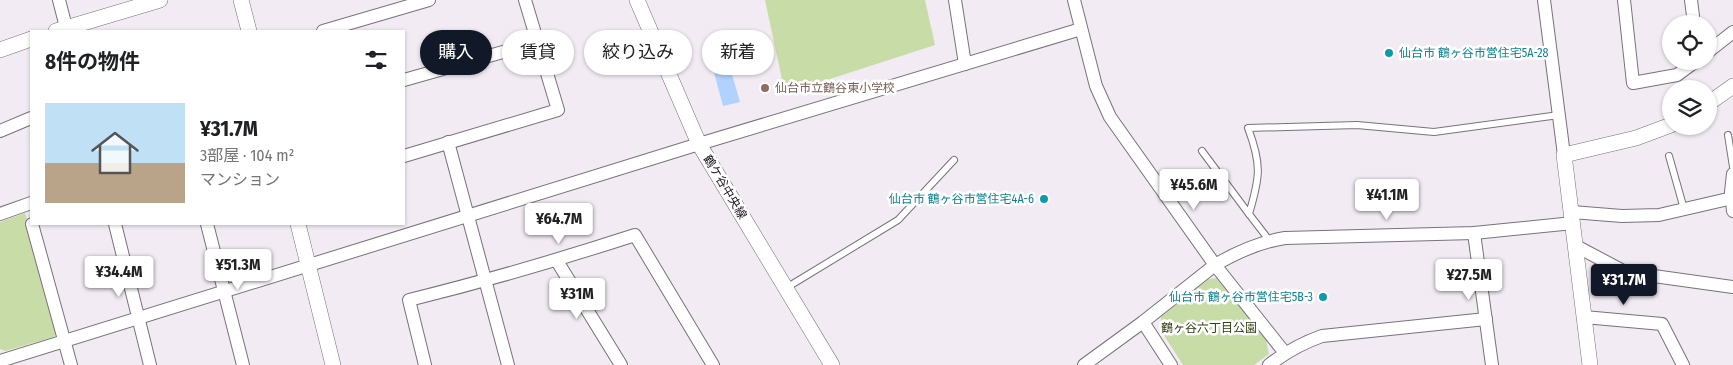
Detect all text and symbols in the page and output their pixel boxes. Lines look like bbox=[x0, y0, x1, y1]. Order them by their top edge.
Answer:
map controls bbox=[1662, 15, 1717, 135]
button: locate bbox=[1662, 15, 1717, 70]
chip: 購入 bbox=[420, 30, 492, 75]
chip: 賃貸 bbox=[502, 30, 574, 75]
chip: 絞り込み bbox=[584, 30, 692, 75]
chip: 新着 bbox=[702, 30, 774, 75]
icon: filters bbox=[362, 46, 390, 74]
place label: 仙台市 鶴ヶ谷市営住宅5A-28 bbox=[1399, 46, 1549, 60]
marker: 仙台市 鶴ヶ谷市営住宅5A-28 bbox=[1383, 47, 1395, 59]
text: 8件の物件 bbox=[45, 49, 140, 75]
button: layers bbox=[1662, 80, 1717, 135]
place label: 仙台市立鶴谷東小学校 bbox=[775, 81, 895, 95]
marker: 仙台市立鶴谷東小学校 bbox=[759, 82, 771, 94]
text: ¥31.7M bbox=[200, 116, 258, 142]
icon: home bbox=[85, 123, 145, 183]
text: 3部屋 · 104 m² bbox=[200, 146, 294, 165]
street label: 鶴ケ谷中央線 bbox=[700, 153, 750, 221]
pin: ¥45.6M bbox=[1153, 168, 1235, 211]
text: マンション bbox=[200, 170, 280, 189]
text: ¥45.6M bbox=[1170, 175, 1218, 194]
pin: ¥41.1M bbox=[1346, 178, 1428, 221]
text: ¥41.1M bbox=[1366, 185, 1408, 204]
place label: 仙台市 鶴ヶ谷市営住宅4A-6 bbox=[889, 192, 1034, 206]
marker: 仙台市 鶴ヶ谷市営住宅4A-6 bbox=[1038, 193, 1050, 205]
pin: ¥64.7M bbox=[518, 202, 600, 245]
text: ¥64.7M bbox=[536, 209, 582, 228]
pin: ¥51.3M bbox=[197, 248, 279, 291]
text: ¥51.3M bbox=[216, 255, 260, 274]
pin: ¥34.4M bbox=[78, 256, 160, 298]
pin: ¥27.5M bbox=[1428, 258, 1510, 301]
text: ¥34.4M bbox=[96, 262, 142, 281]
pin: ¥31.7M bbox=[1583, 264, 1665, 306]
text: ¥27.5M bbox=[1446, 265, 1492, 284]
text: ¥31.7M bbox=[1602, 270, 1646, 289]
pin: ¥31M bbox=[547, 278, 607, 320]
text: ¥31M bbox=[560, 284, 594, 303]
place label: 仙台市 鶴ヶ谷市営住宅5B-3 bbox=[1169, 290, 1313, 304]
marker: 仙台市 鶴ヶ谷市営住宅5B-3 bbox=[1317, 291, 1329, 303]
park label: 鶴ヶ谷六丁目公園 bbox=[1161, 321, 1257, 335]

